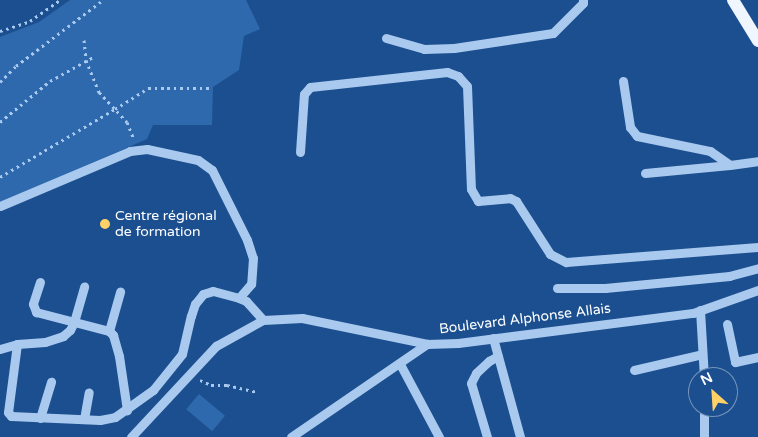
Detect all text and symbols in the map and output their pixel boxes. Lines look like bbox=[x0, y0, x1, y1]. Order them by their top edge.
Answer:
place label: Centre régional de formation bbox=[115, 208, 217, 240]
marker: Centre régional de formation bbox=[99, 218, 111, 230]
street label: Boulevard Alphonse Allais bbox=[438, 300, 612, 338]
north arrow bbox=[688, 367, 738, 417]
text: N bbox=[698, 369, 715, 389]

